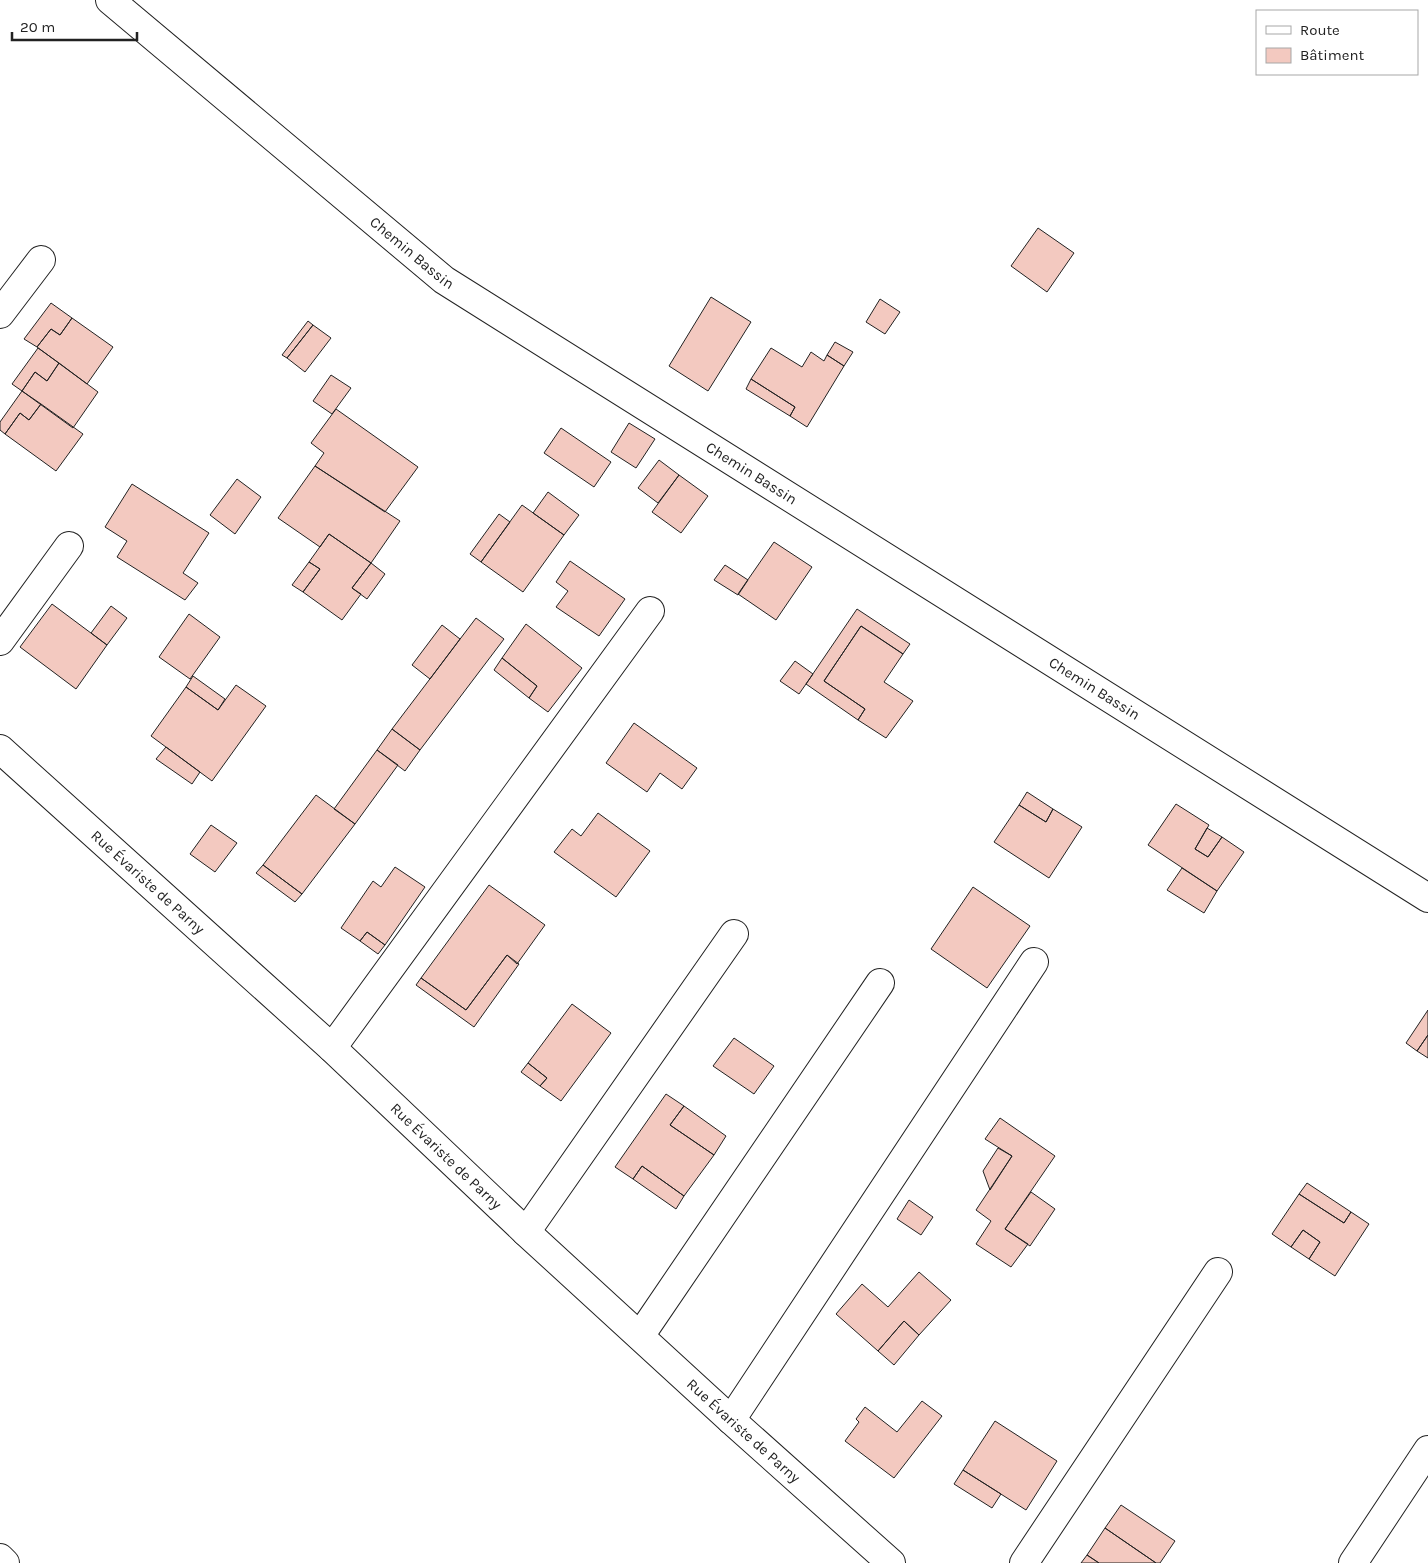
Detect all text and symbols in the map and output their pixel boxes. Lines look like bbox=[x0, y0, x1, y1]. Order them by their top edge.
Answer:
scale bar bbox=[12, 10, 138, 42]
legend bbox=[1256, 10, 1418, 75]
text: 20 m bbox=[20, 18, 55, 36]
text: Route bbox=[1300, 21, 1340, 39]
text: Bâtiment bbox=[1300, 46, 1364, 64]
street label: Chemin Bassin bbox=[366, 213, 457, 293]
street label: Chemin Bassin bbox=[703, 438, 800, 508]
street label: Chemin Bassin bbox=[1046, 653, 1143, 724]
street label: Rue Évariste de Parny bbox=[87, 826, 208, 938]
street label: Rue Évariste de Parny bbox=[387, 1099, 505, 1213]
street label: Rue Évariste de Parny bbox=[683, 1375, 804, 1487]

